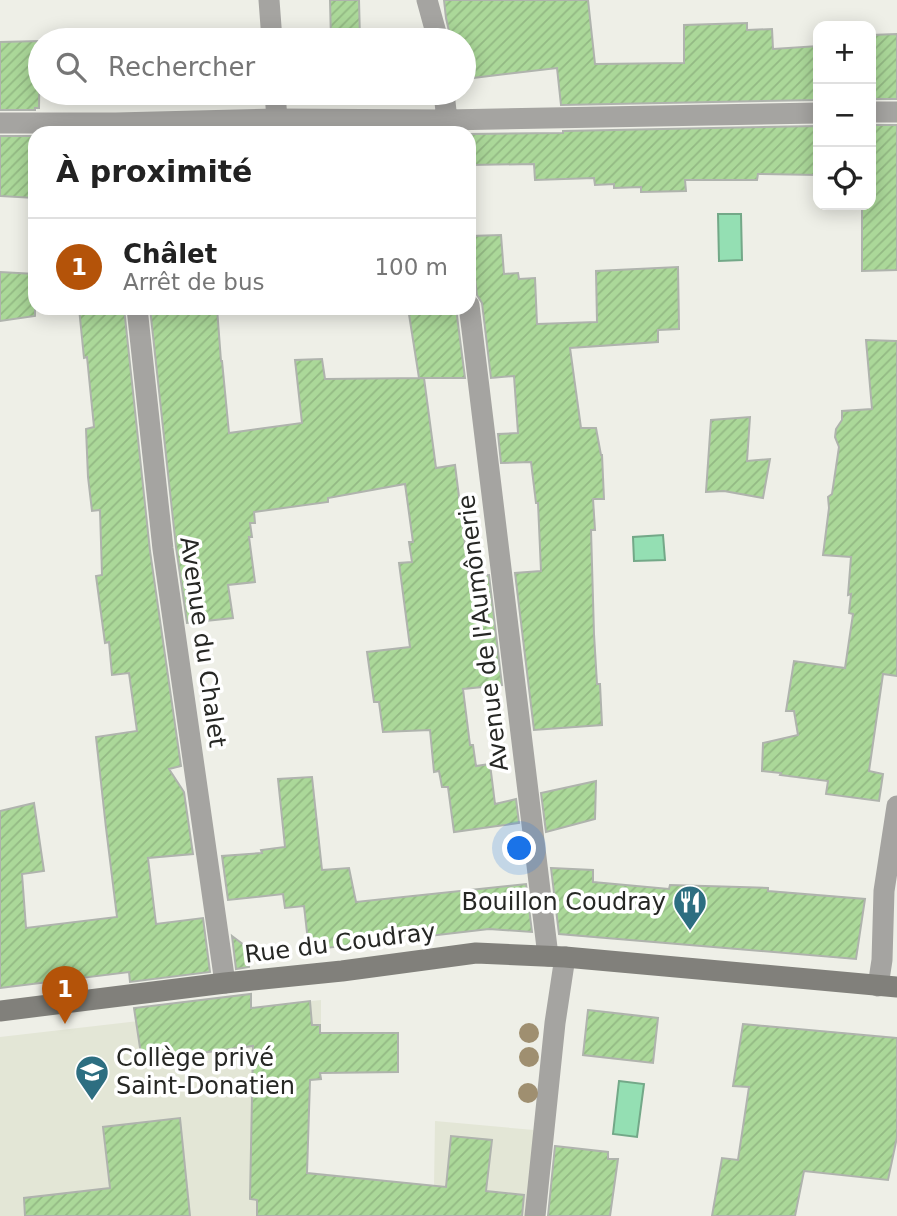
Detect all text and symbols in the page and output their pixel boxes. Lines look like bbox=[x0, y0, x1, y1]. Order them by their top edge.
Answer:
map controls bbox=[813, 21, 876, 210]
button: + bbox=[813, 21, 876, 84]
search box bbox=[28, 28, 476, 105]
icon: search bbox=[52, 48, 90, 86]
text: Rechercher bbox=[108, 52, 255, 82]
button: − bbox=[813, 84, 876, 147]
button: locate bbox=[813, 147, 876, 210]
text: À proximité bbox=[56, 154, 252, 189]
text: Châlet bbox=[123, 239, 217, 269]
text: 1 bbox=[71, 254, 87, 280]
text: 100 m bbox=[374, 254, 448, 280]
text: Arrêt de bus bbox=[123, 269, 264, 295]
street label: Avenue de l'Aumônerie bbox=[452, 493, 514, 773]
street label: Avenue du Chalet bbox=[174, 535, 232, 749]
your location bbox=[502, 831, 536, 865]
restaurant icon: Bouillon Coudray bbox=[671, 883, 709, 932]
place label: Bouillon Coudray bbox=[461, 888, 666, 916]
street label: Rue du Coudray bbox=[243, 917, 437, 969]
pin: 1 bbox=[42, 966, 88, 1024]
place label: Collège privé Saint-Donatien bbox=[116, 1044, 295, 1100]
school or university icon: Collège privé Saint-Donatien bbox=[73, 1053, 111, 1102]

